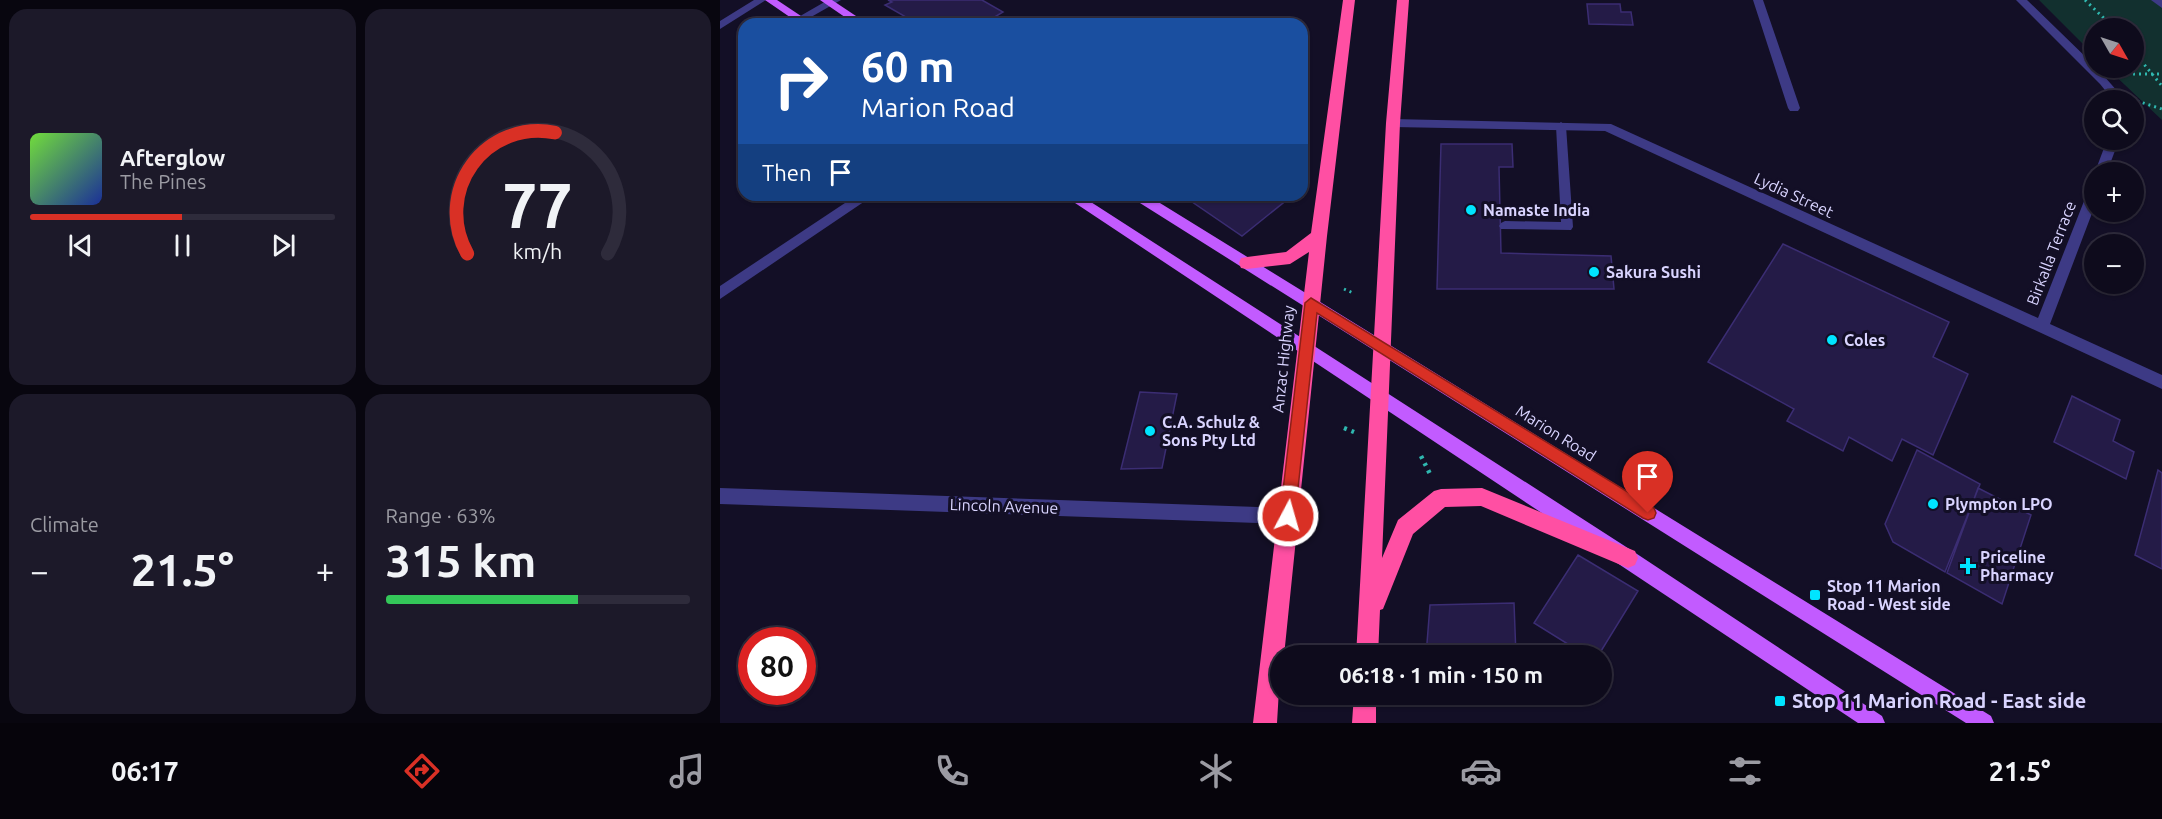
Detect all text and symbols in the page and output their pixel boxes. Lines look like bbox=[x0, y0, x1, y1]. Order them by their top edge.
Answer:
north arrow bbox=[2084, 18, 2144, 78]
map controls bbox=[2084, 18, 2144, 294]
icon: right bbox=[762, 42, 840, 120]
text: 60 m bbox=[861, 43, 955, 90]
button: search bbox=[2084, 90, 2144, 150]
text: Marion Road bbox=[861, 92, 1015, 122]
text: Afterglow bbox=[120, 145, 225, 170]
icon: arrive bbox=[824, 156, 857, 189]
text: Then bbox=[762, 160, 812, 185]
button: + bbox=[2084, 162, 2144, 222]
street label: Lydia Street bbox=[1751, 169, 1837, 222]
text: The Pines bbox=[120, 170, 206, 193]
text: 77 bbox=[503, 170, 573, 240]
street label: Birkalla Terrace bbox=[2023, 198, 2079, 308]
place label: Namaste India bbox=[1483, 201, 1590, 219]
marker: Namaste India bbox=[1464, 203, 1478, 217]
icon: previous bbox=[64, 229, 97, 262]
icon: pause bbox=[166, 229, 199, 262]
icon: next bbox=[267, 229, 300, 262]
button: − bbox=[2084, 234, 2144, 294]
text: km/h bbox=[513, 240, 562, 264]
place label: Sakura Sushi bbox=[1606, 263, 1701, 281]
marker: Sakura Sushi bbox=[1587, 265, 1601, 279]
street label: Anzac Highway bbox=[1268, 304, 1298, 414]
place label: Coles bbox=[1844, 331, 1885, 349]
marker: Coles bbox=[1825, 333, 1839, 347]
street label: Marion Road bbox=[1513, 401, 1599, 465]
place label: C.A. Schulz & Sons Pty Ltd bbox=[1162, 413, 1260, 449]
marker: C.A. Schulz & Sons Pty Ltd bbox=[1143, 424, 1157, 438]
pin bbox=[1622, 451, 1673, 513]
icon: arrive bbox=[1631, 460, 1664, 493]
position arrow bbox=[1256, 484, 1320, 548]
street label: Lincoln Avenue bbox=[949, 495, 1059, 517]
place label: Plympton LPO bbox=[1945, 495, 2053, 513]
marker: Plympton LPO bbox=[1926, 497, 1940, 511]
text: Range · 63% bbox=[386, 504, 496, 527]
text: Climate bbox=[30, 513, 99, 536]
text: 315 km bbox=[386, 535, 536, 586]
text: 21.5° bbox=[131, 544, 234, 595]
place label: Priceline Pharmacy bbox=[1980, 548, 2054, 584]
text: − bbox=[30, 552, 49, 589]
text: + bbox=[316, 552, 334, 589]
marker: Priceline Pharmacy bbox=[1961, 559, 1975, 573]
place label: Stop 11 Marion Road - West side bbox=[1827, 577, 1951, 613]
marker: Stop 11 Marion Road - West side bbox=[1808, 588, 1822, 602]
speed limit sign: 80 bbox=[738, 627, 816, 705]
text: 06:18 · 1 min · 150 m bbox=[1339, 662, 1543, 687]
place label: Stop 11 Marion Road - East side bbox=[1792, 689, 2086, 712]
marker: Stop 11 Marion Road - East side bbox=[1773, 694, 1787, 708]
icon: directions bbox=[401, 750, 443, 792]
icon: music bbox=[666, 750, 708, 792]
icon: phone bbox=[931, 750, 973, 792]
icon: climate bbox=[1195, 750, 1237, 792]
icon: car bbox=[1460, 750, 1502, 792]
icon: filters bbox=[1724, 750, 1766, 792]
text: 06:17 bbox=[111, 756, 179, 786]
text: 21.5° bbox=[1989, 756, 2051, 786]

